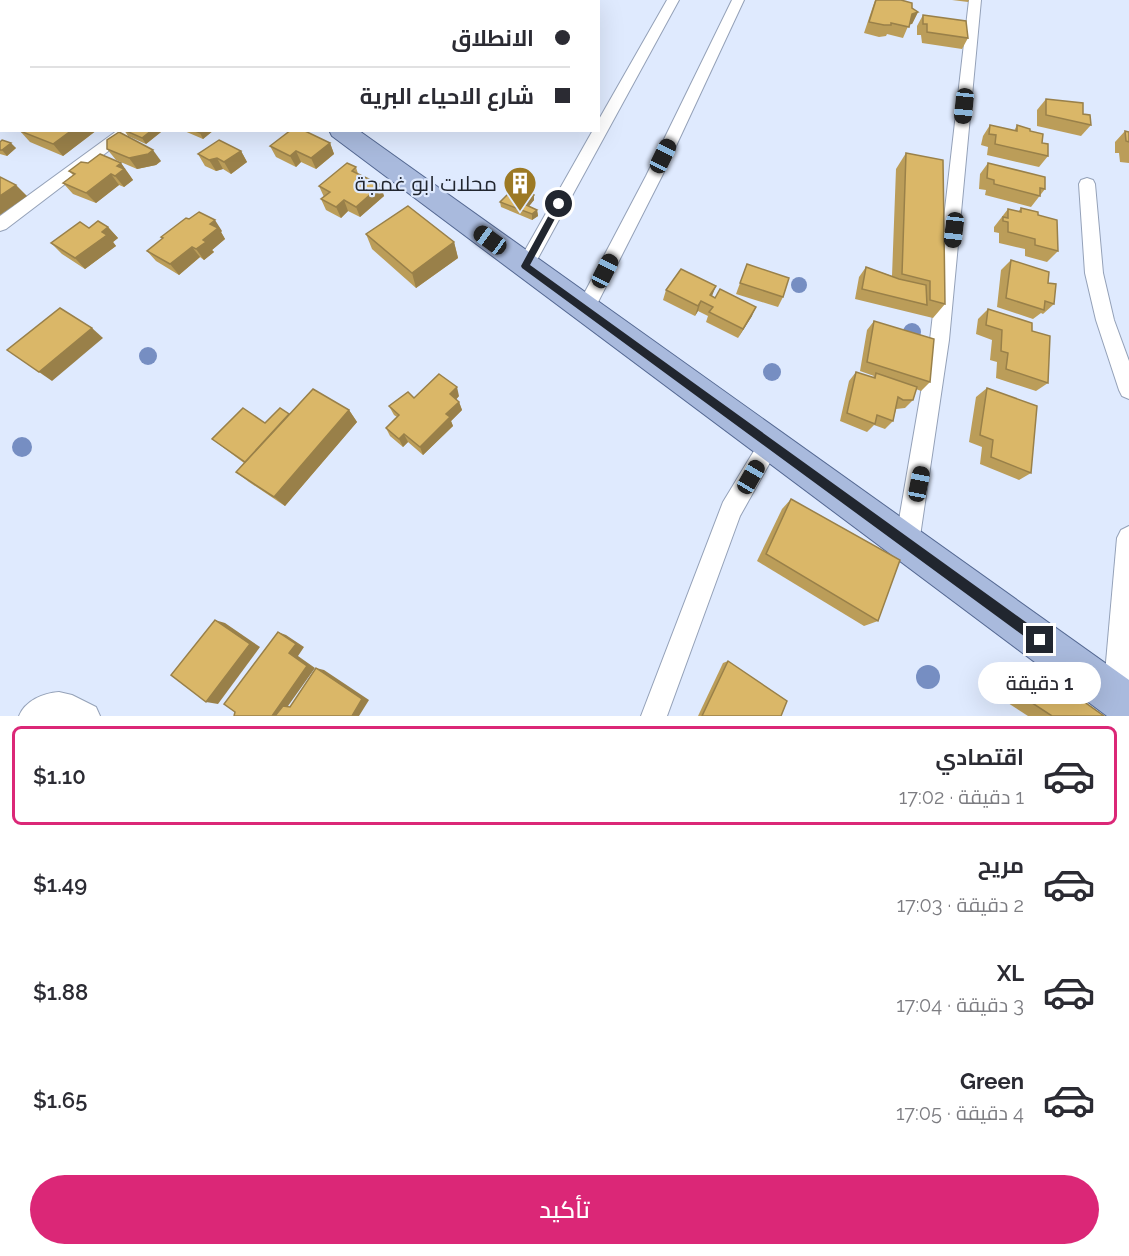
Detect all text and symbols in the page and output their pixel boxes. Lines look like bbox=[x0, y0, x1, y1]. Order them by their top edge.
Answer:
text: الانطلاق bbox=[451, 25, 534, 51]
text: شارع الاحياء البرية bbox=[360, 83, 534, 109]
car bbox=[953, 87, 975, 125]
car bbox=[647, 136, 679, 176]
building icon: محلات ابو غمجة bbox=[502, 165, 538, 212]
place label: محلات ابو غمجة bbox=[355, 171, 497, 196]
route start bbox=[545, 190, 572, 217]
car bbox=[943, 211, 965, 249]
car bbox=[470, 222, 510, 258]
car bbox=[589, 251, 621, 291]
car bbox=[734, 457, 768, 497]
car bbox=[907, 465, 931, 503]
route end bbox=[1026, 626, 1053, 653]
callout: 1 دقيقة bbox=[978, 661, 1102, 703]
text: 1 دقيقة bbox=[1006, 671, 1073, 695]
text: اقتصادي bbox=[935, 744, 1024, 770]
icon: car bbox=[1042, 749, 1096, 803]
text: $1.10 bbox=[33, 763, 86, 789]
text: 1 دقيقة · 17:02 bbox=[899, 785, 1024, 809]
text: مريح bbox=[978, 852, 1024, 878]
icon: car bbox=[1042, 857, 1096, 911]
text: $1.49 bbox=[33, 871, 87, 897]
text: 2 دقيقة · 17:03 bbox=[897, 893, 1024, 917]
text: XL bbox=[997, 960, 1024, 986]
icon: car bbox=[1042, 965, 1096, 1019]
text: $1.88 bbox=[33, 979, 88, 1005]
text: 3 دقيقة · 17:04 bbox=[896, 993, 1024, 1017]
text: Green bbox=[960, 1068, 1024, 1094]
icon: car bbox=[1042, 1073, 1096, 1127]
text: $1.65 bbox=[33, 1087, 87, 1113]
text: 4 دقيقة · 17:05 bbox=[896, 1101, 1024, 1125]
button: تأكيد bbox=[30, 1175, 1099, 1244]

